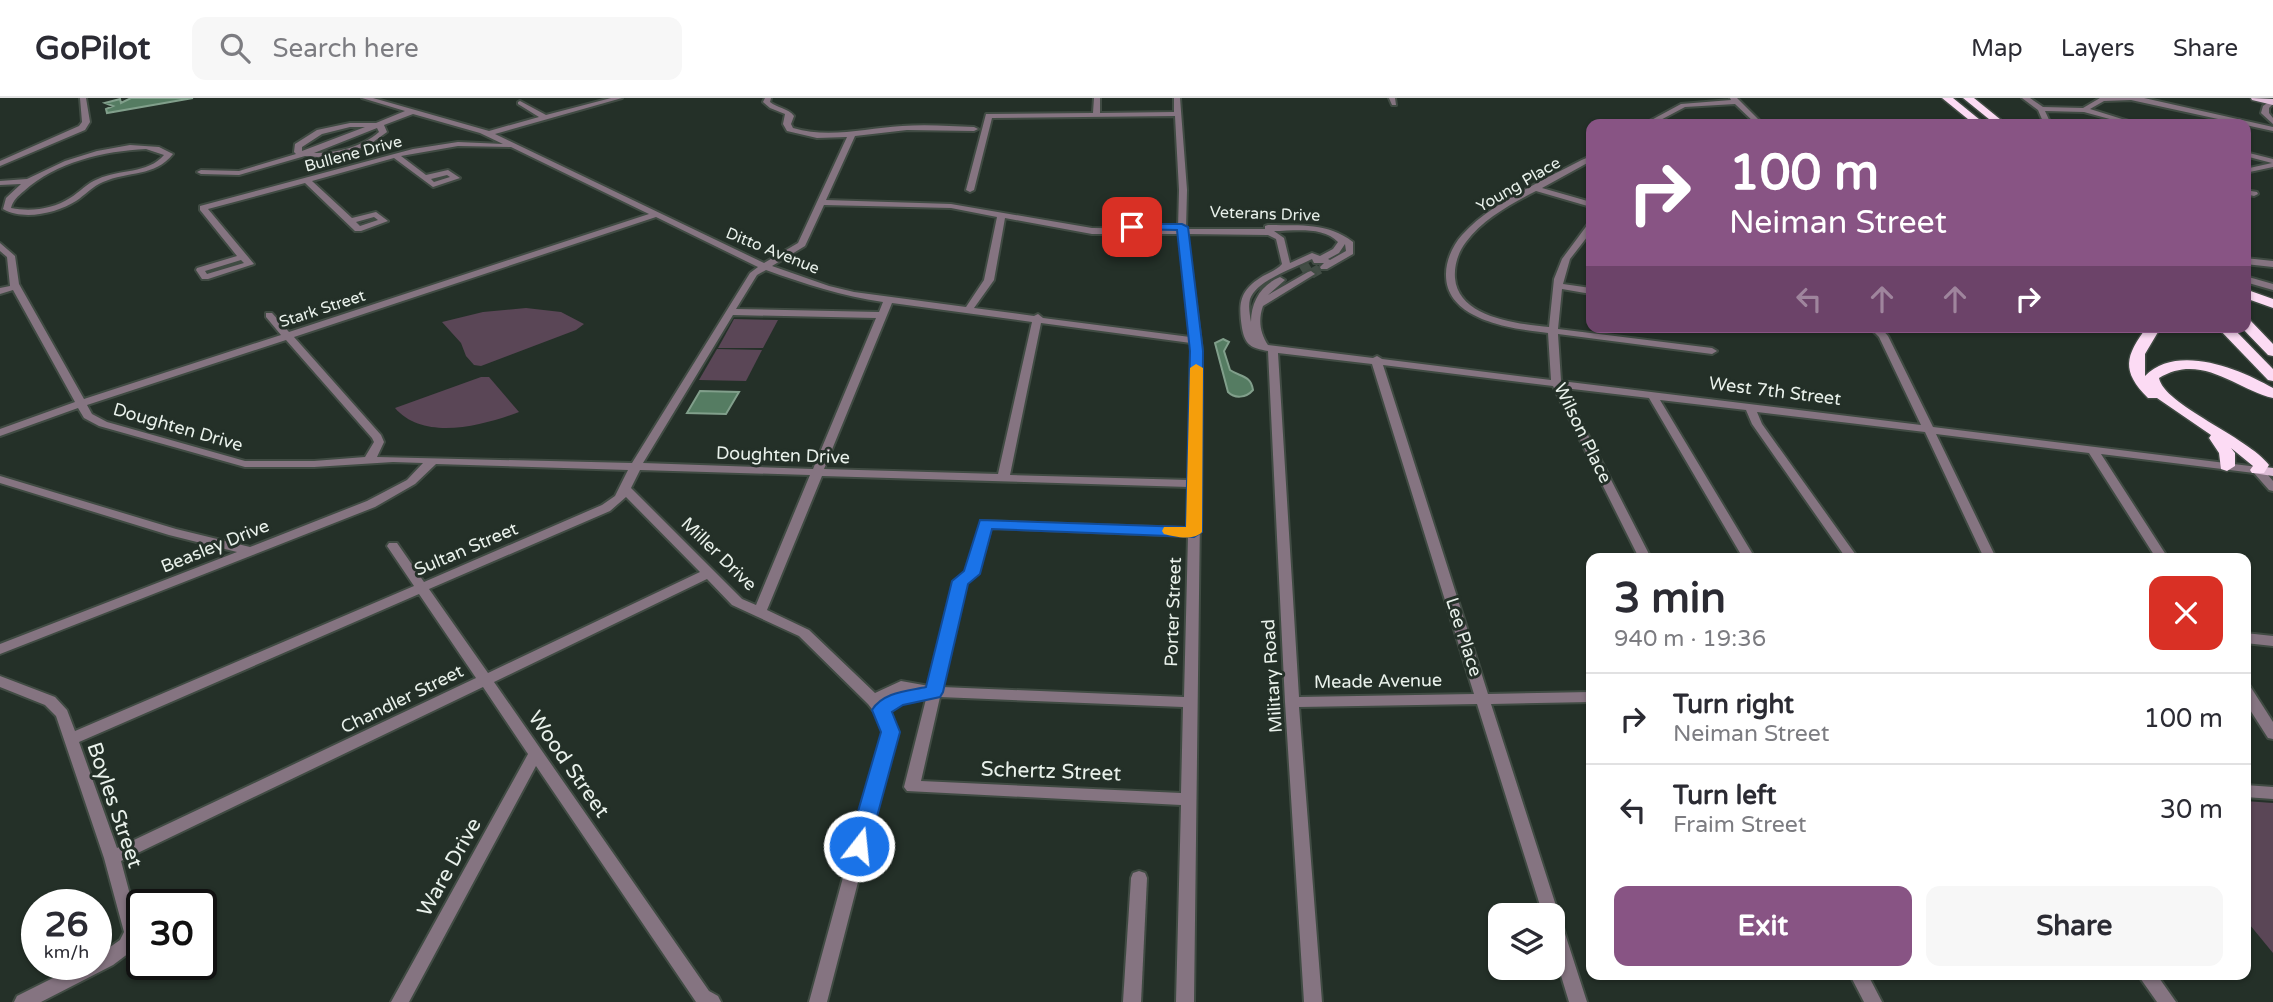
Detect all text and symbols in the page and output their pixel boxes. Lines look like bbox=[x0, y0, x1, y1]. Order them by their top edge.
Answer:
search box bbox=[192, 17, 682, 80]
text: GoPilot bbox=[35, 29, 150, 68]
icon: search bbox=[216, 29, 254, 67]
text: Search here bbox=[272, 33, 419, 64]
text: Map bbox=[1971, 34, 2023, 63]
text: Layers bbox=[2061, 34, 2135, 63]
text: Share bbox=[2173, 34, 2238, 63]
street label: Bullene Drive bbox=[302, 131, 404, 177]
text: 100 m bbox=[1729, 144, 1879, 203]
icon: right bbox=[1614, 147, 1705, 238]
street label: Young Place bbox=[1473, 153, 1564, 217]
pin bbox=[1102, 197, 1162, 257]
street label: Veterans Drive bbox=[1209, 202, 1321, 226]
text: Neiman Street bbox=[1729, 204, 1947, 242]
icon: arrive bbox=[1113, 208, 1151, 246]
street label: Ditto Avenue bbox=[723, 223, 822, 279]
icon: left bbox=[1790, 280, 1828, 318]
icon: ahead bbox=[1863, 280, 1901, 318]
icon: ahead bbox=[1936, 280, 1974, 318]
icon: right bbox=[2009, 280, 2047, 318]
street label: Stark Street bbox=[277, 286, 368, 332]
street label: West 7th Street bbox=[1708, 372, 1842, 410]
street label: Wilson Place bbox=[1549, 379, 1617, 487]
street label: Doughten Drive bbox=[111, 398, 245, 456]
street label: Doughten Drive bbox=[716, 442, 850, 468]
street label: Miller Drive bbox=[677, 512, 761, 596]
street label: Beasley Drive bbox=[158, 514, 272, 578]
street label: Sultan Street bbox=[411, 517, 521, 581]
street label: Porter Street bbox=[1160, 557, 1186, 667]
text: 3 min bbox=[1614, 573, 1726, 624]
button: close bbox=[2149, 576, 2223, 650]
street label: Lee Place bbox=[1441, 595, 1487, 679]
street label: Military Road bbox=[1257, 618, 1287, 734]
text: 940 m · 19:36 bbox=[1614, 625, 1766, 653]
street label: Chandler Street bbox=[337, 660, 467, 738]
street label: Meade Avenue bbox=[1314, 669, 1442, 693]
text: Turn right bbox=[1673, 689, 1794, 720]
icon: right bbox=[1614, 700, 1652, 738]
text: 100 m bbox=[2143, 703, 2223, 734]
street label: Wood Street bbox=[523, 706, 615, 822]
text: Neiman Street bbox=[1673, 720, 1830, 748]
street label: Boyles Street bbox=[81, 739, 148, 871]
street label: Schertz Street bbox=[980, 757, 1122, 786]
text: Turn left bbox=[1673, 780, 1776, 811]
icon: left bbox=[1614, 791, 1652, 829]
text: 30 m bbox=[2160, 794, 2223, 825]
position arrow bbox=[822, 809, 896, 883]
text: Fraim Street bbox=[1673, 811, 1807, 839]
street label: Ware Drive bbox=[412, 813, 487, 921]
button: Exit bbox=[1614, 886, 1912, 966]
button: Share bbox=[1926, 886, 2223, 966]
speed limit sign: 30 bbox=[126, 889, 217, 980]
map controls bbox=[1488, 903, 1565, 980]
button: layers bbox=[1488, 903, 1565, 980]
text: 26 bbox=[45, 904, 88, 946]
text: km/h bbox=[44, 941, 89, 963]

